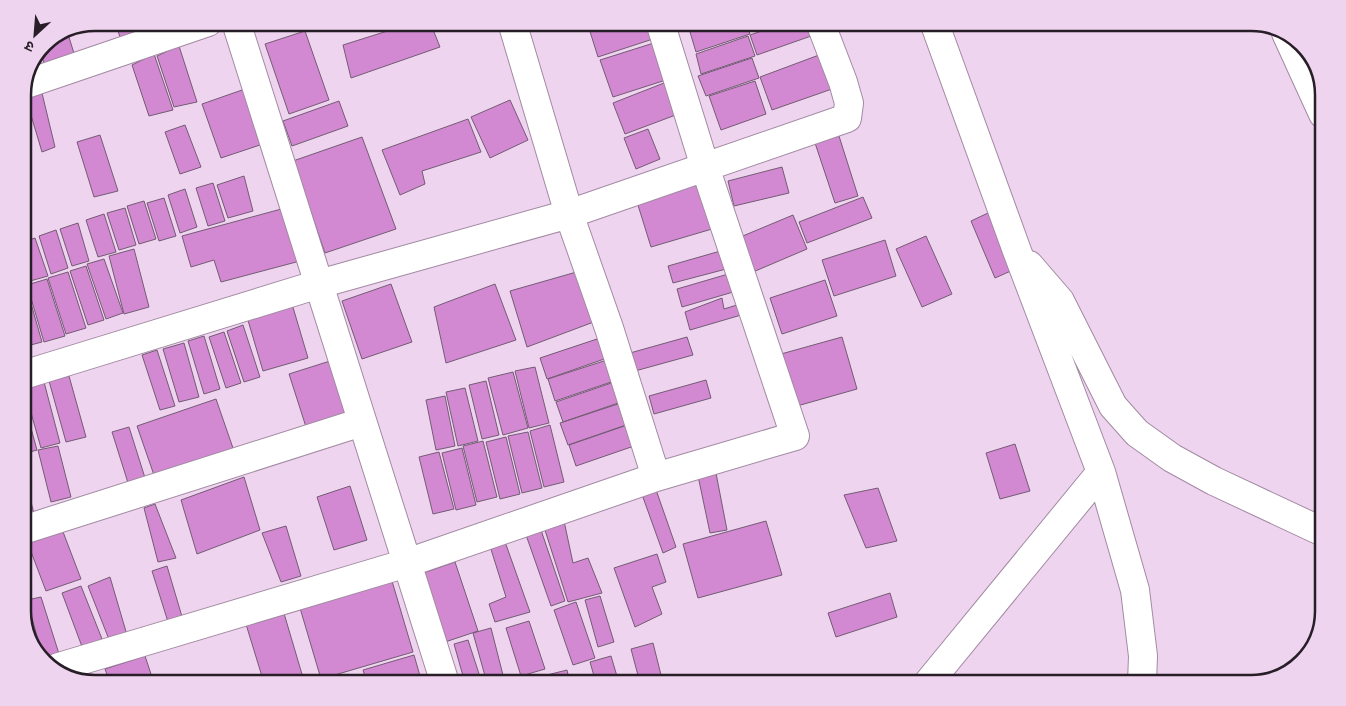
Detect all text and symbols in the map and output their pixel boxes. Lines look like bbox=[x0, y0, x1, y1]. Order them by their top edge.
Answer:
north arrow bbox=[10, 10, 60, 60]
text: उ bbox=[21, 35, 38, 57]

